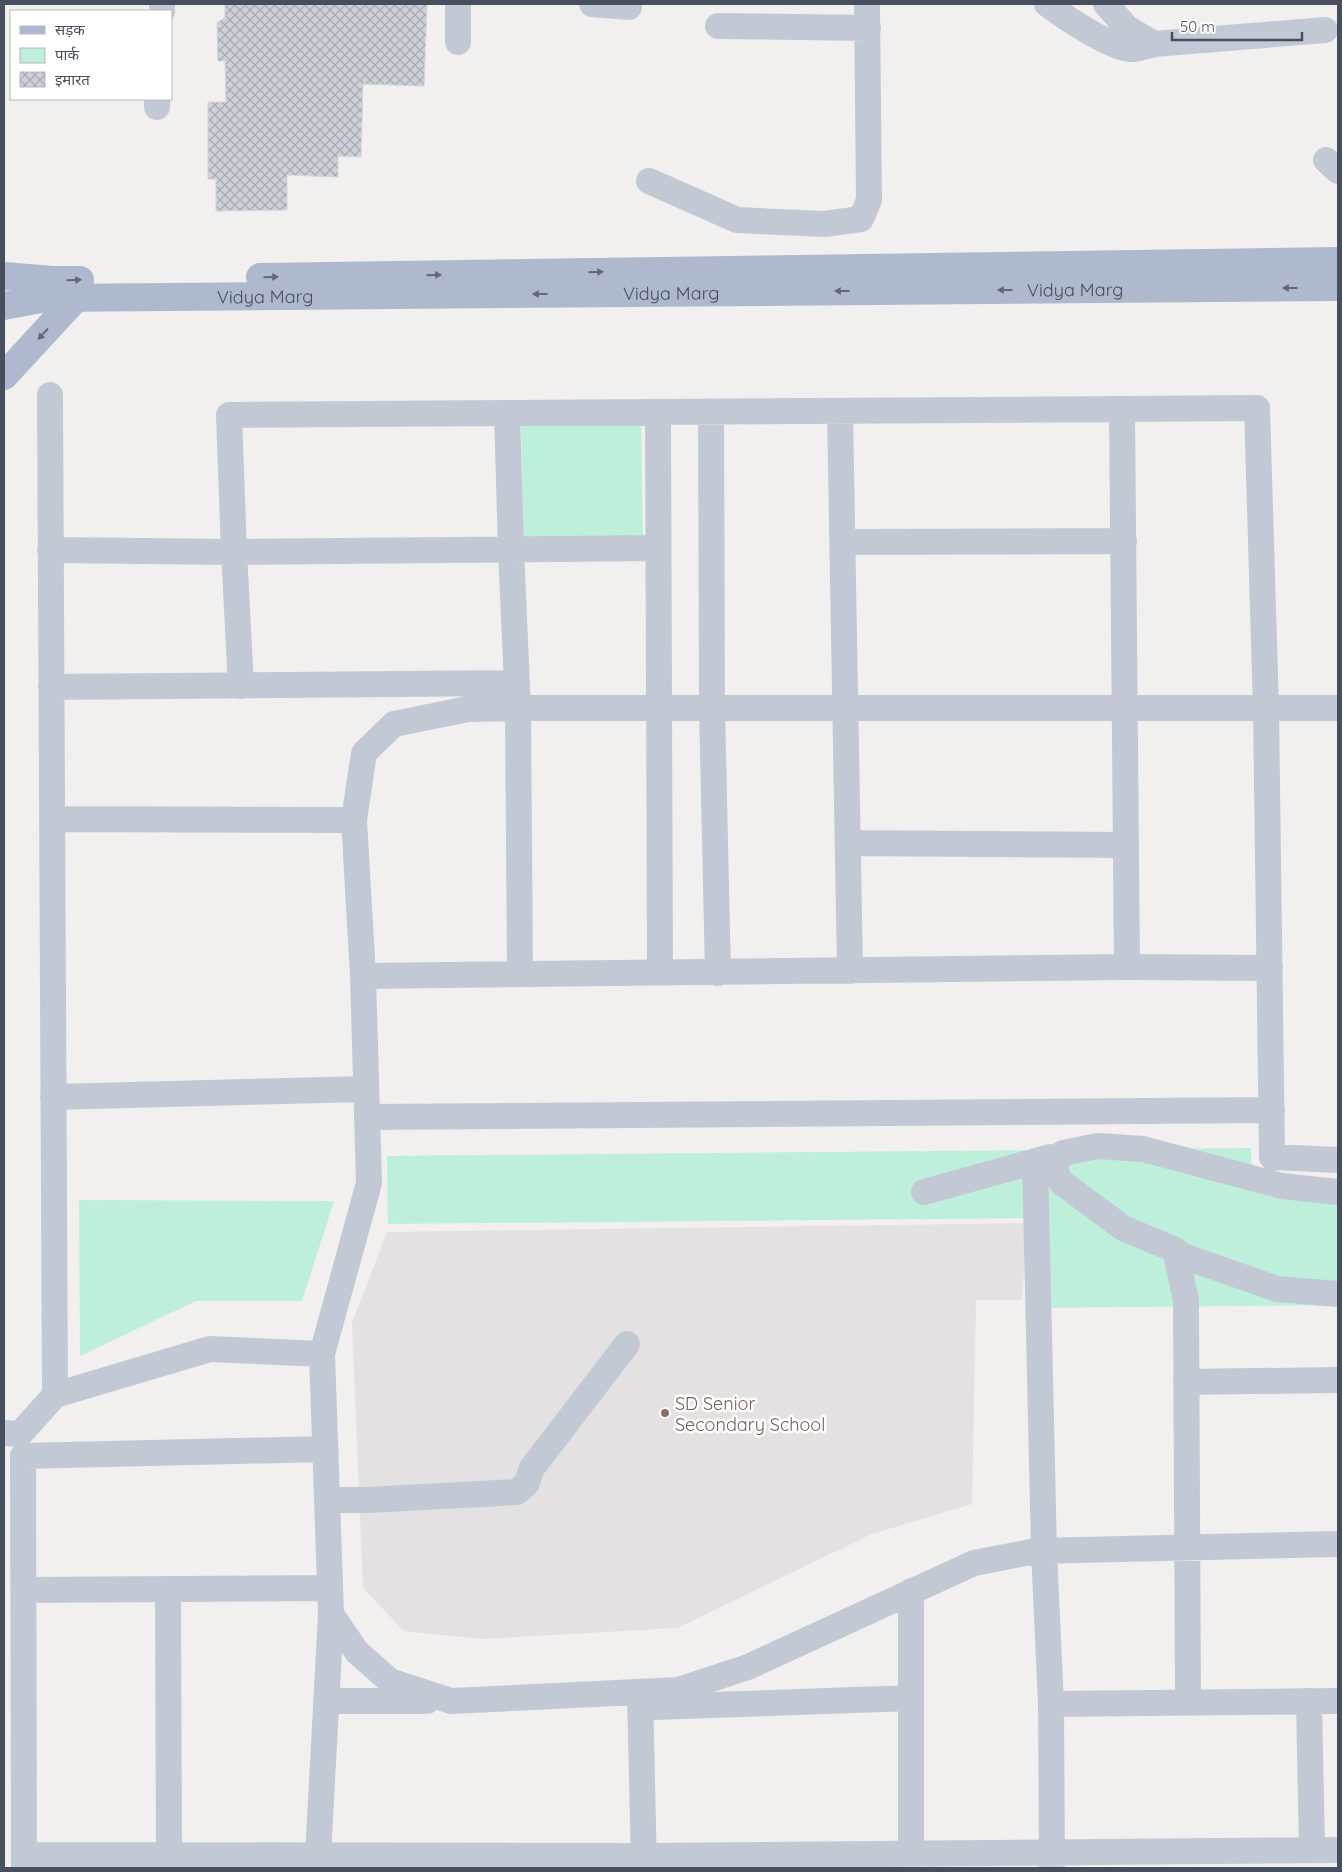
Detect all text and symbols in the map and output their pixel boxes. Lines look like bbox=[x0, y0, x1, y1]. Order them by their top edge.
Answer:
legend bbox=[10, 10, 172, 100]
scale bar bbox=[1172, 10, 1302, 42]
text: 50 m bbox=[1180, 17, 1215, 36]
text: सड़क bbox=[55, 20, 85, 39]
text: पार्क bbox=[55, 45, 79, 64]
text: इमारत bbox=[55, 70, 90, 89]
one-way arrow bbox=[588, 268, 604, 276]
one-way arrow bbox=[426, 271, 442, 279]
one-way arrow bbox=[263, 273, 279, 281]
one-way arrow bbox=[66, 276, 82, 284]
street label: Vidya Marg bbox=[1027, 277, 1124, 301]
street label: Vidya Marg bbox=[623, 281, 720, 305]
street label: Vidya Marg bbox=[217, 284, 314, 308]
one-way arrow bbox=[1281, 284, 1297, 292]
one-way arrow bbox=[996, 286, 1012, 294]
one-way arrow bbox=[834, 288, 850, 296]
one-way arrow bbox=[531, 290, 547, 298]
one-way arrow bbox=[37, 327, 49, 339]
place label: SD Senior Secondary School bbox=[675, 1392, 825, 1436]
marker: SD Senior Secondary School bbox=[659, 1407, 671, 1419]

